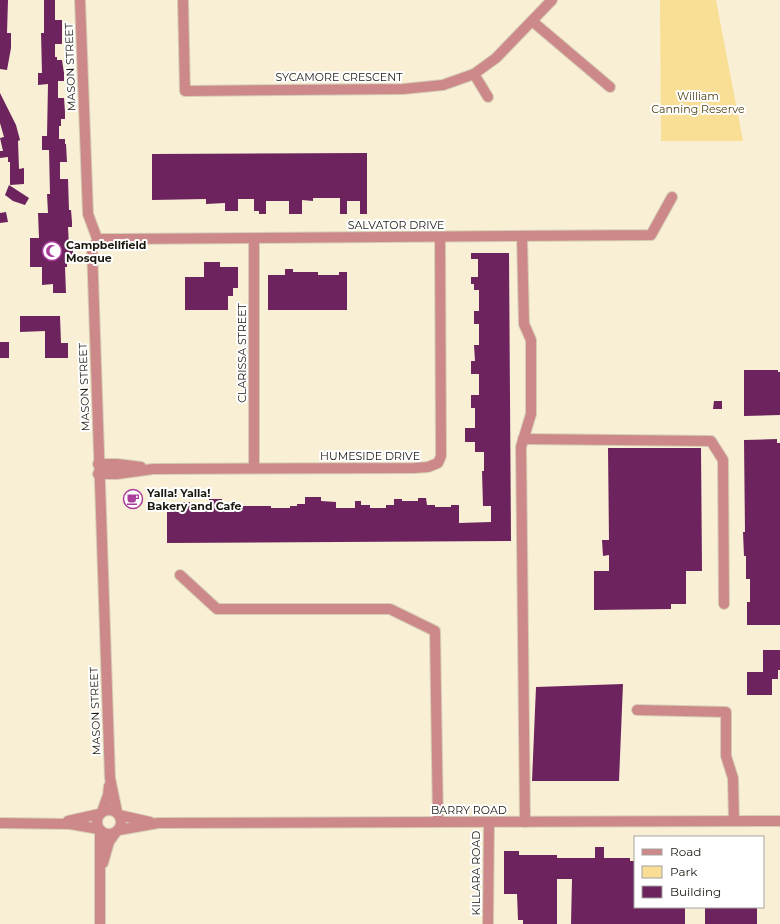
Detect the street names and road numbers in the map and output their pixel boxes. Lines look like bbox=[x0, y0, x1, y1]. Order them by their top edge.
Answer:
street label: MASON STREET bbox=[61, 22, 79, 111]
street label: SYCAMORE CRESCENT bbox=[276, 70, 403, 84]
street label: SALVATOR DRIVE bbox=[348, 218, 444, 232]
street label: CLARISSA STREET bbox=[235, 302, 249, 403]
street label: MASON STREET bbox=[75, 342, 93, 431]
street label: HUMESIDE DRIVE bbox=[320, 449, 420, 463]
street label: MASON STREET bbox=[86, 666, 104, 755]
street label: BARRY ROAD bbox=[431, 803, 507, 817]
street label: KILLARA ROAD bbox=[469, 831, 483, 915]

